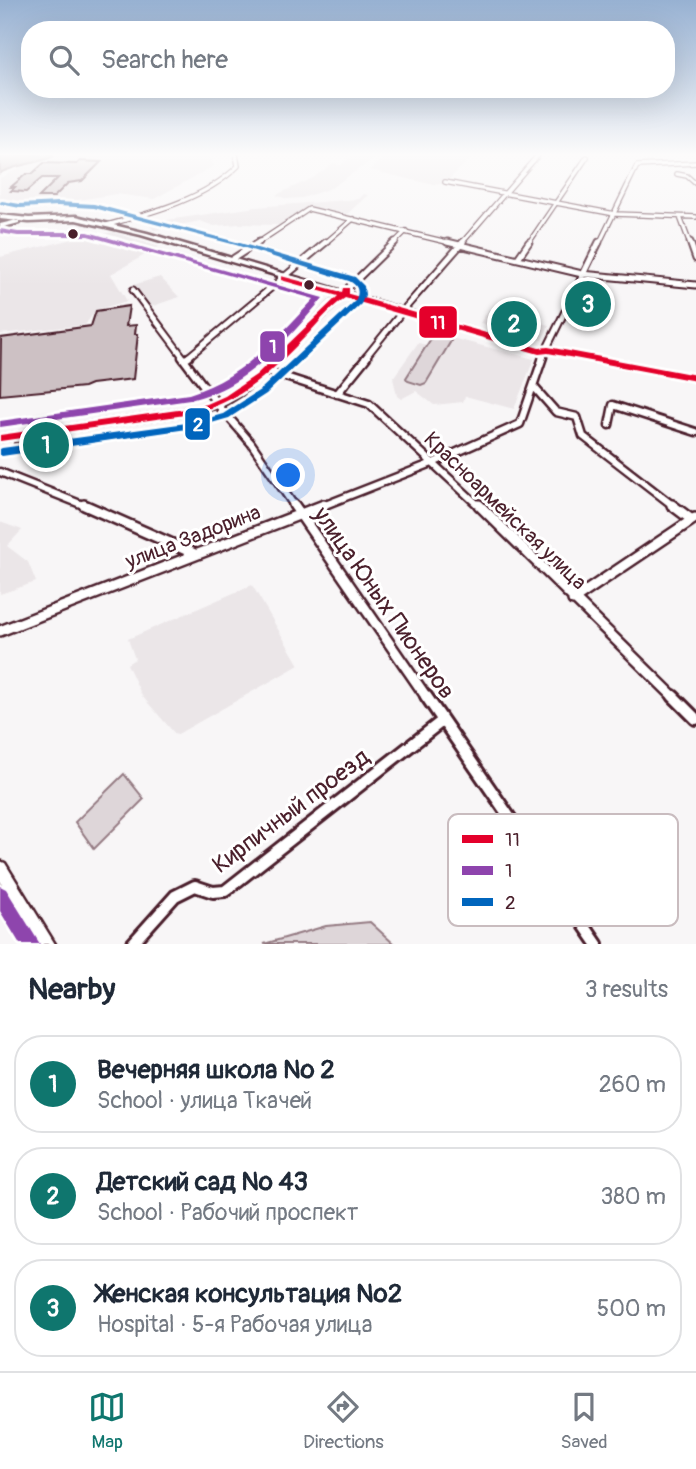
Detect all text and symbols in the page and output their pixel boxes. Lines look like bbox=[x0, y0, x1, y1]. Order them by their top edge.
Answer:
search box bbox=[21, 21, 675, 98]
icon: search bbox=[45, 41, 83, 79]
text: Search here bbox=[101, 44, 228, 76]
unlabelled marker bbox=[66, 227, 80, 241]
unlabelled marker bbox=[302, 278, 316, 292]
pin: 3 bbox=[565, 278, 611, 330]
pin: 2 bbox=[491, 298, 537, 350]
line badge: 11 bbox=[418, 305, 458, 339]
text: 11 bbox=[431, 311, 445, 335]
line badge: 1 bbox=[259, 330, 286, 363]
text: 1 bbox=[269, 335, 277, 359]
line badge: 2 bbox=[184, 407, 211, 441]
text: 2 bbox=[193, 413, 204, 437]
pin: 1 bbox=[23, 419, 69, 471]
street label: Красноармейская улица bbox=[418, 426, 592, 596]
your location bbox=[271, 458, 305, 492]
street label: улица Задорина bbox=[121, 499, 264, 576]
street label: улица Юных Пионеров bbox=[306, 500, 461, 705]
street label: Кирпичный проезд bbox=[207, 742, 376, 880]
legend bbox=[448, 814, 678, 926]
text: 11 bbox=[505, 828, 520, 852]
text: 1 bbox=[505, 859, 512, 883]
text: 2 bbox=[505, 891, 516, 915]
text: Nearby bbox=[28, 971, 115, 1008]
text: 3 results bbox=[585, 975, 668, 1004]
text: Вечерняя школа № 2 bbox=[97, 1054, 335, 1086]
text: 1 bbox=[49, 1070, 58, 1099]
text: 260 m bbox=[599, 1070, 666, 1099]
text: School · улица Ткачей bbox=[97, 1086, 312, 1115]
text: Детский сад № 43 bbox=[97, 1166, 308, 1198]
text: 2 bbox=[47, 1182, 59, 1211]
text: 380 m bbox=[600, 1182, 666, 1211]
text: School · Рабочий проспект bbox=[97, 1198, 358, 1227]
text: Женская консультация №2 bbox=[97, 1278, 402, 1310]
text: 3 bbox=[47, 1294, 59, 1323]
text: 500 m bbox=[597, 1294, 666, 1323]
text: Hospital · 5-я Рабочая улица bbox=[97, 1310, 372, 1339]
tab: Map bbox=[88, 1388, 126, 1454]
tab: Directions bbox=[303, 1388, 384, 1454]
tab: Saved bbox=[560, 1388, 608, 1454]

